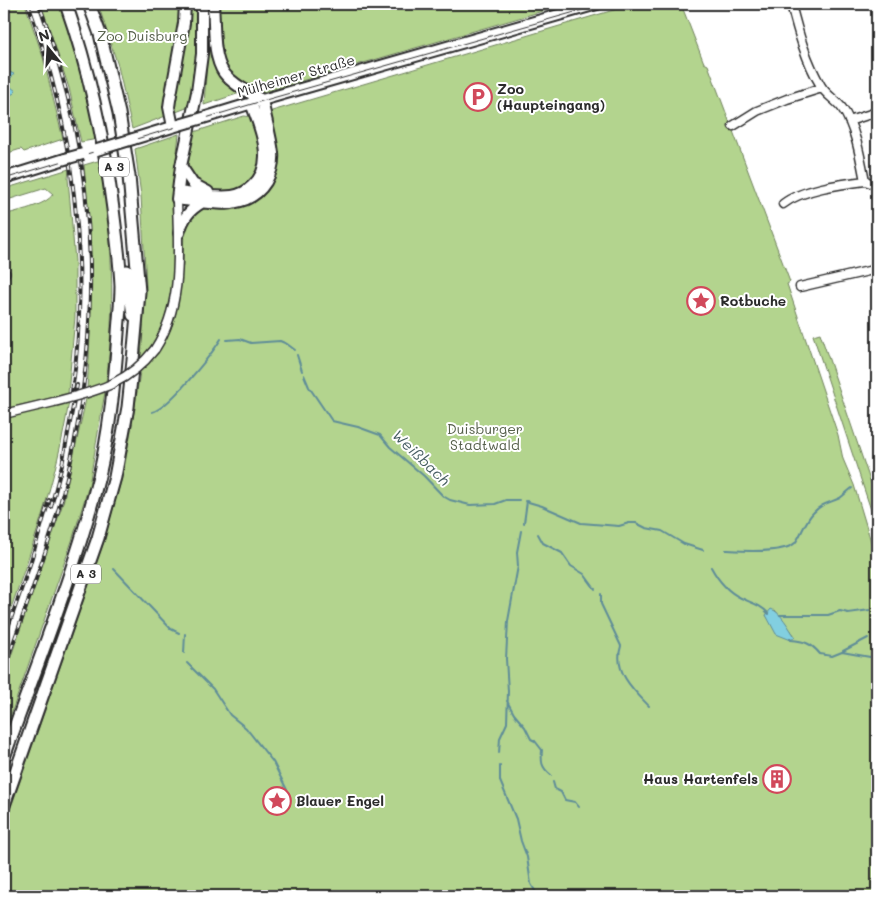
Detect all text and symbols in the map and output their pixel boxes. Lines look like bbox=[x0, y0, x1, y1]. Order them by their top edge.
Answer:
north arrow bbox=[22, 22, 72, 72]
text: N bbox=[36, 24, 52, 46]
park label: Zoo Duisburg bbox=[97, 26, 187, 45]
street label: Mülheimer Straße bbox=[235, 50, 357, 101]
place label: Zoo (Haupteingang) bbox=[497, 79, 605, 114]
parking icon: Zoo (Haupteingang) bbox=[463, 82, 493, 112]
road number: A 3 bbox=[99, 158, 129, 176]
place icon: Rotbuche bbox=[686, 286, 716, 316]
place label: Rotbuche bbox=[720, 291, 786, 310]
park label: Duisburger Stadtwald bbox=[447, 419, 523, 454]
water label: Weißbach bbox=[389, 425, 455, 490]
road number: A 3 bbox=[71, 564, 101, 584]
building icon: Haus Hartenfels bbox=[762, 764, 792, 794]
place label: Haus Hartenfels bbox=[643, 769, 758, 788]
place icon: Blauer Engel bbox=[262, 786, 292, 816]
place label: Blauer Engel bbox=[296, 791, 384, 810]

